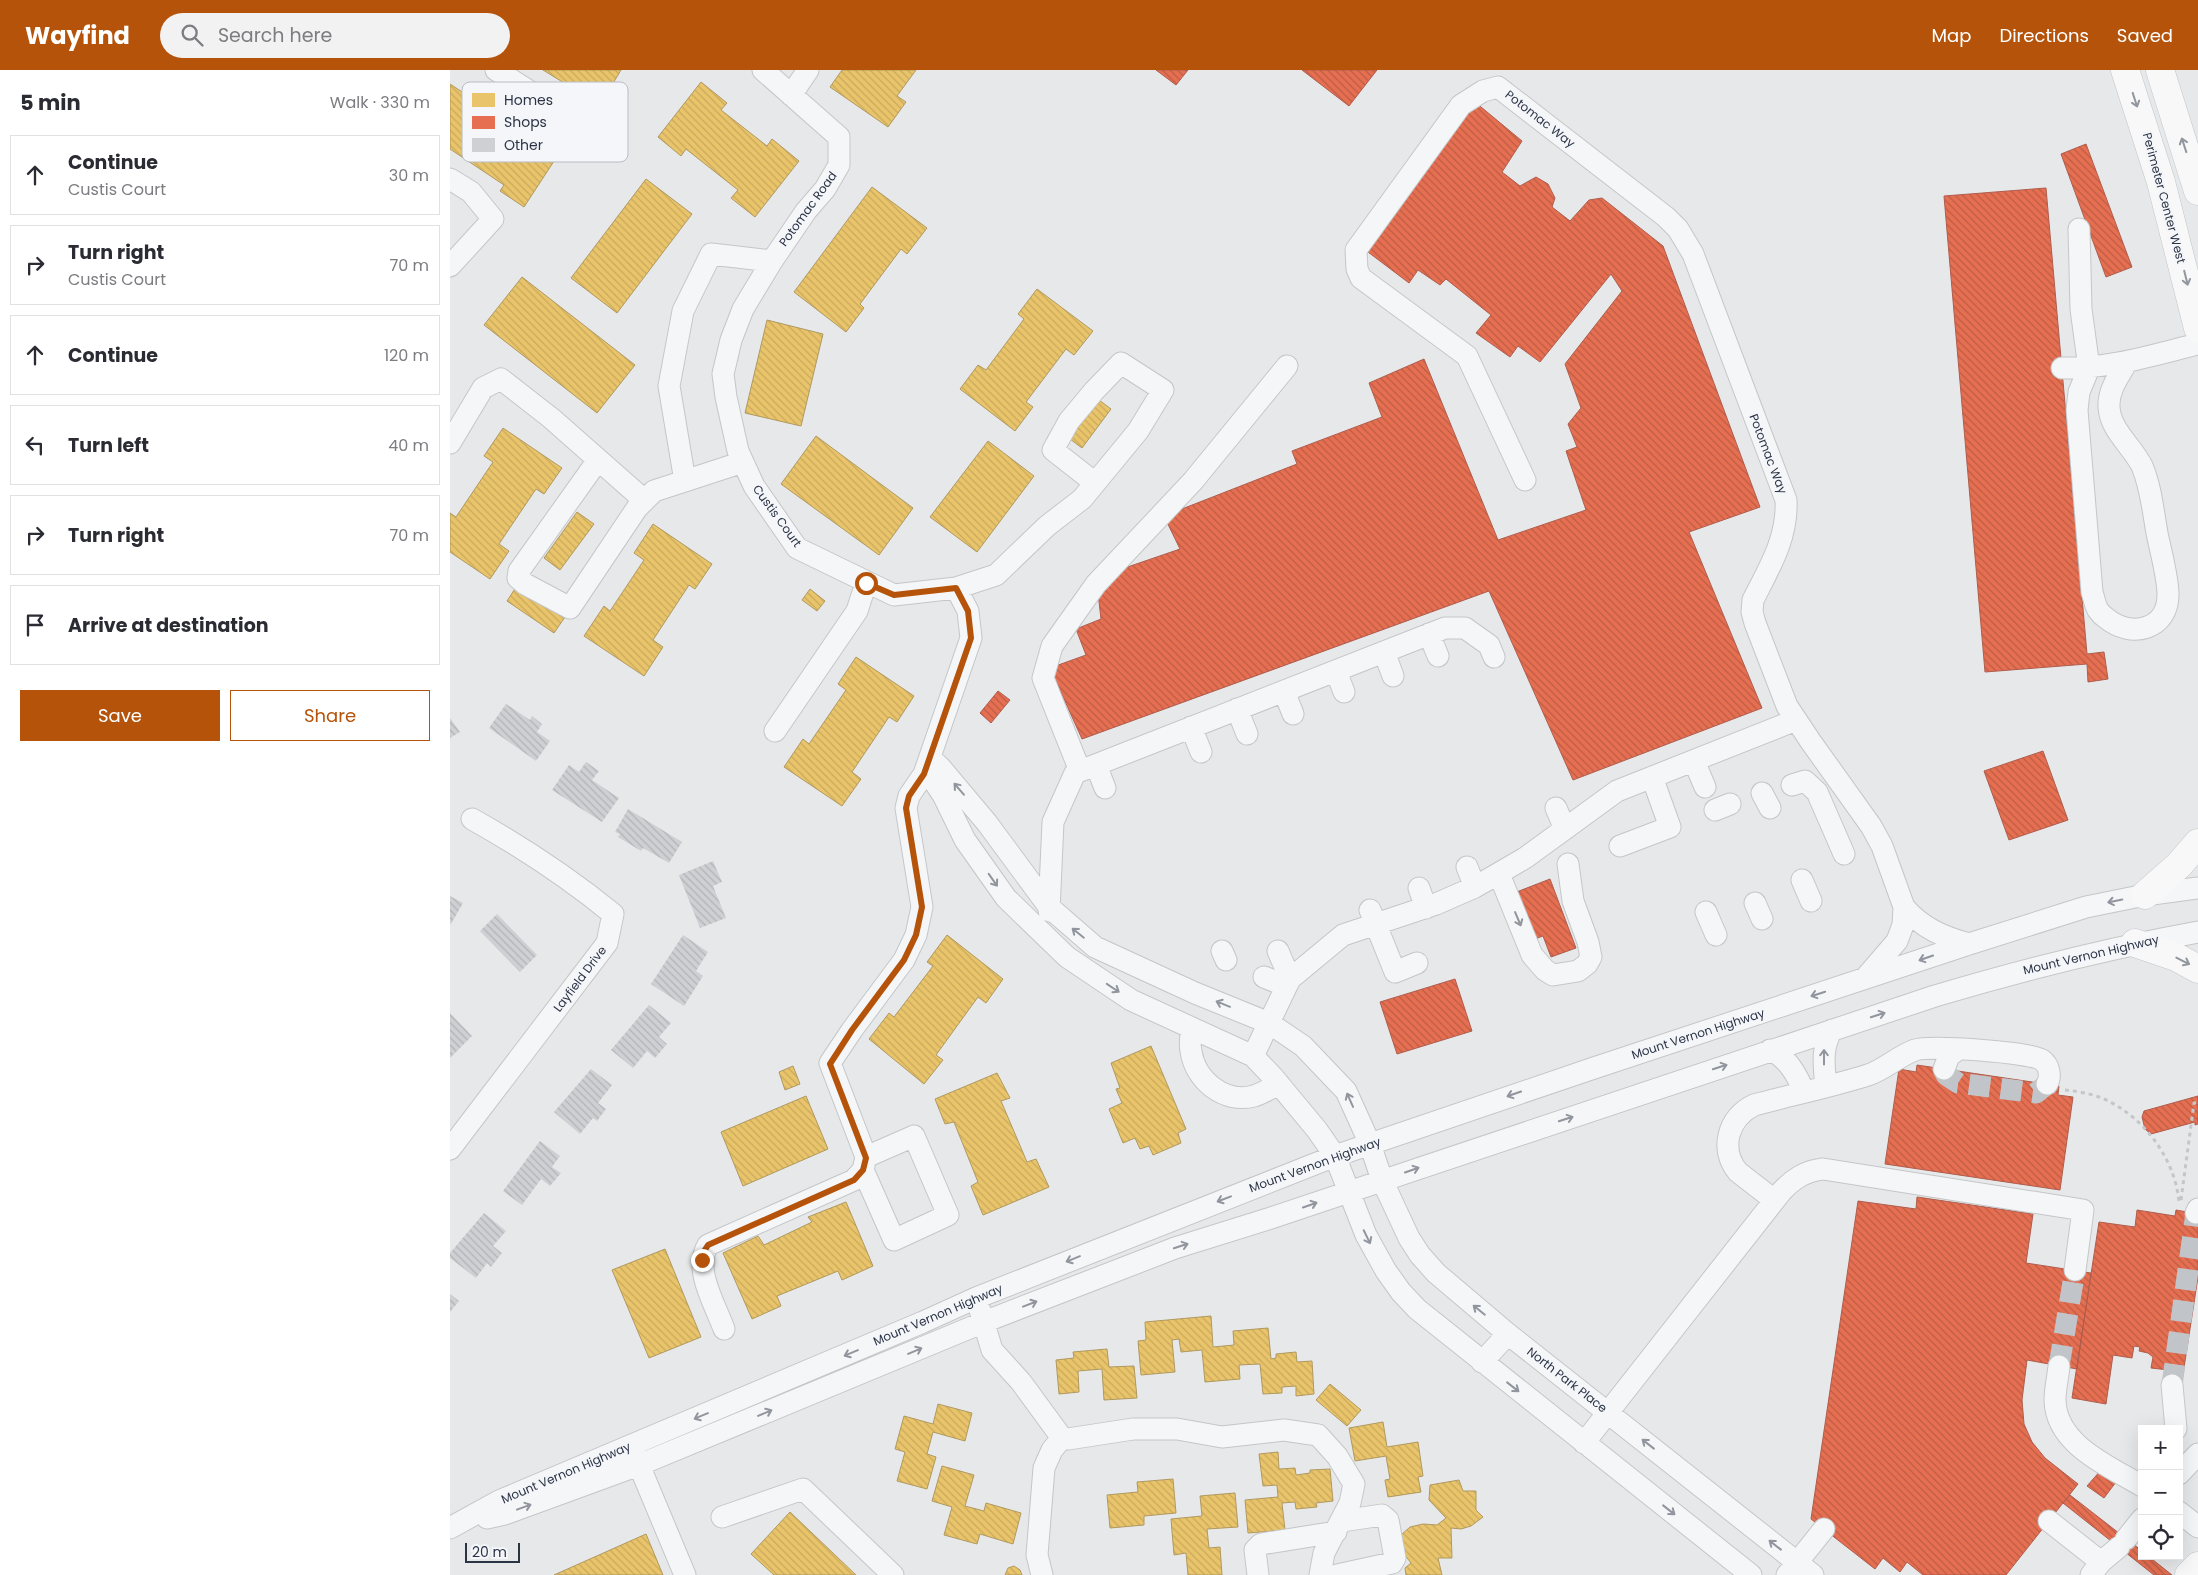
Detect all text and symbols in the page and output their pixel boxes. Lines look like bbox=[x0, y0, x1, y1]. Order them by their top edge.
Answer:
search box bbox=[160, 13, 510, 58]
text: Wayfind bbox=[25, 19, 130, 52]
icon: search bbox=[178, 21, 206, 49]
text: Search here bbox=[218, 22, 332, 49]
text: Map bbox=[1932, 23, 1971, 48]
text: Directions bbox=[1999, 23, 2089, 48]
text: Saved bbox=[2117, 23, 2173, 48]
legend bbox=[462, 82, 628, 162]
street label: Potomac Way bbox=[1502, 86, 1579, 151]
text: 5 min bbox=[20, 88, 81, 117]
text: Homes bbox=[504, 90, 553, 110]
text: Walk · 330 m bbox=[330, 91, 430, 114]
one-way arrow bbox=[2131, 91, 2141, 107]
text: Shops bbox=[504, 112, 547, 132]
street label: Perimeter Center West bbox=[2139, 131, 2190, 265]
text: Other bbox=[504, 135, 543, 155]
one-way arrow bbox=[2179, 137, 2189, 153]
text: Continue bbox=[68, 149, 158, 176]
icon: ahead bbox=[21, 161, 49, 189]
text: 30 m bbox=[389, 164, 429, 187]
street label: Potomac Road bbox=[775, 168, 841, 250]
text: Custis Court bbox=[68, 178, 166, 201]
text: Turn right bbox=[68, 239, 164, 266]
icon: right bbox=[21, 251, 49, 279]
text: 70 m bbox=[389, 254, 429, 277]
text: Custis Court bbox=[68, 268, 166, 291]
one-way arrow bbox=[2181, 269, 2191, 285]
icon: ahead bbox=[21, 341, 49, 369]
text: Continue bbox=[68, 342, 158, 369]
text: 120 m bbox=[384, 344, 429, 367]
street label: Potomac Way bbox=[1745, 411, 1792, 496]
icon: left bbox=[21, 431, 49, 459]
text: Turn left bbox=[68, 432, 149, 459]
text: 40 m bbox=[388, 434, 429, 457]
street label: Custis Court bbox=[749, 481, 806, 550]
icon: right bbox=[21, 521, 49, 549]
text: Turn right bbox=[68, 522, 164, 549]
text: 70 m bbox=[389, 524, 429, 547]
route start bbox=[855, 572, 878, 595]
icon: arrive bbox=[21, 611, 49, 639]
text: Arrive at destination bbox=[68, 612, 269, 639]
button: Save bbox=[20, 690, 220, 741]
button: Share bbox=[230, 690, 430, 741]
one-way arrow bbox=[954, 783, 965, 796]
one-way arrow bbox=[988, 873, 998, 887]
one-way arrow bbox=[2108, 897, 2124, 906]
one-way arrow bbox=[1514, 910, 1523, 926]
one-way arrow bbox=[1072, 928, 1085, 939]
street label: Mount Vernon Highway bbox=[2021, 931, 2161, 978]
street label: Layfield Drive bbox=[549, 942, 610, 1015]
one-way arrow bbox=[1919, 954, 1935, 964]
one-way arrow bbox=[2176, 956, 2191, 966]
one-way arrow bbox=[1106, 983, 1120, 993]
one-way arrow bbox=[1810, 990, 1826, 1000]
one-way arrow bbox=[1216, 999, 1232, 1008]
street label: Mount Vernon Highway bbox=[1629, 1004, 1767, 1063]
one-way arrow bbox=[1870, 1010, 1885, 1019]
one-way arrow bbox=[1819, 1050, 1829, 1066]
one-way arrow bbox=[1712, 1062, 1727, 1071]
one-way arrow bbox=[1507, 1090, 1523, 1100]
one-way arrow bbox=[1345, 1093, 1354, 1108]
one-way arrow bbox=[1557, 1114, 1573, 1123]
street label: Mount Vernon Highway bbox=[1247, 1133, 1383, 1196]
one-way arrow bbox=[1403, 1165, 1419, 1174]
one-way arrow bbox=[1217, 1195, 1232, 1205]
one-way arrow bbox=[1301, 1199, 1317, 1209]
one-way arrow bbox=[1362, 1229, 1372, 1244]
one-way arrow bbox=[1173, 1240, 1189, 1250]
route end bbox=[691, 1249, 714, 1272]
one-way arrow bbox=[1066, 1255, 1081, 1264]
street label: Mount Vernon Highway bbox=[871, 1279, 1005, 1350]
one-way arrow bbox=[1022, 1299, 1037, 1308]
one-way arrow bbox=[1473, 1305, 1486, 1316]
street label: North Park Place bbox=[1524, 1343, 1611, 1416]
one-way arrow bbox=[907, 1346, 922, 1355]
one-way arrow bbox=[844, 1348, 859, 1358]
one-way arrow bbox=[1506, 1381, 1519, 1392]
one-way arrow bbox=[757, 1408, 772, 1418]
one-way arrow bbox=[694, 1411, 709, 1421]
map controls bbox=[2138, 1425, 2183, 1560]
button: + bbox=[2138, 1425, 2183, 1470]
street label: Mount Vernon Highway bbox=[499, 1437, 633, 1508]
one-way arrow bbox=[1641, 1439, 1654, 1450]
button: − bbox=[2138, 1470, 2183, 1515]
one-way arrow bbox=[516, 1502, 531, 1511]
one-way arrow bbox=[1662, 1505, 1675, 1516]
button: locate bbox=[2138, 1515, 2183, 1560]
one-way arrow bbox=[1769, 1539, 1782, 1550]
scale bar bbox=[465, 1540, 520, 1563]
text: 20 m bbox=[472, 1542, 507, 1562]

